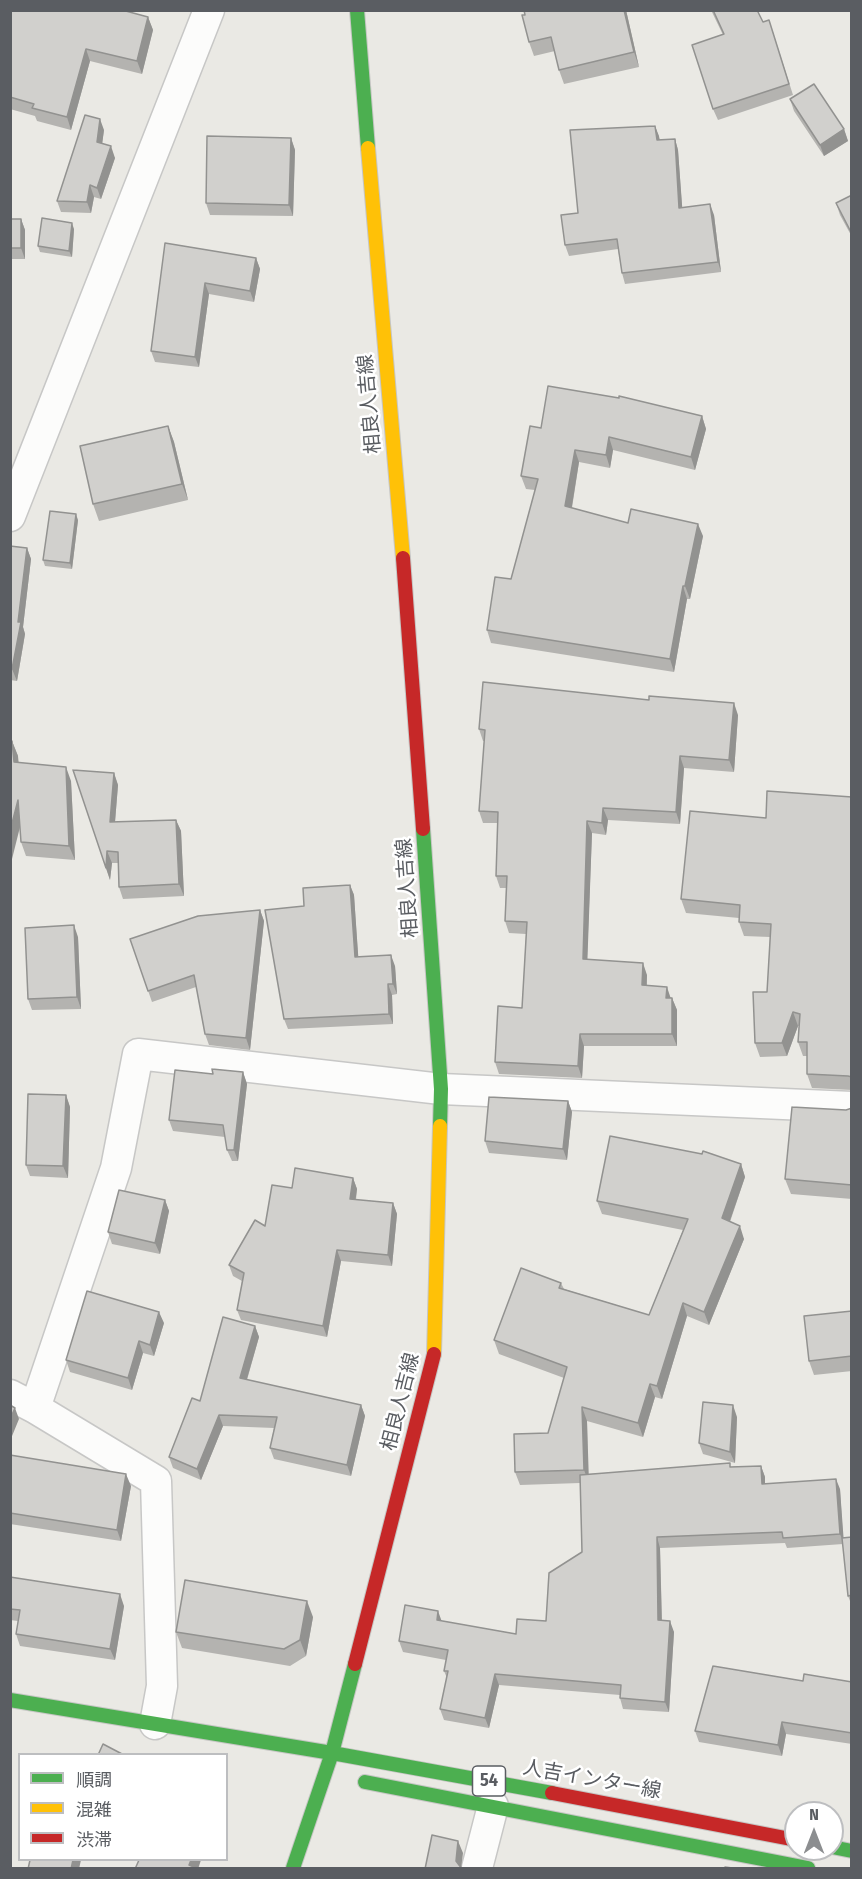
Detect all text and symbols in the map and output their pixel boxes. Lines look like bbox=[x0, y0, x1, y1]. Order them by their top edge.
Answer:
street label: 相良人吉線 bbox=[354, 353, 386, 455]
street label: 相良人吉線 bbox=[393, 837, 423, 939]
street label: 相良人吉線 bbox=[377, 1351, 425, 1453]
legend bbox=[18, 1753, 228, 1861]
street label: 人吉インター線 bbox=[521, 1756, 663, 1804]
road number: 54 bbox=[472, 1766, 506, 1796]
text: 順調 bbox=[76, 1769, 112, 1791]
text: 混雑 bbox=[76, 1799, 112, 1821]
north arrow bbox=[784, 1801, 844, 1861]
text: N bbox=[809, 1805, 819, 1824]
text: 渋滞 bbox=[76, 1829, 112, 1851]

